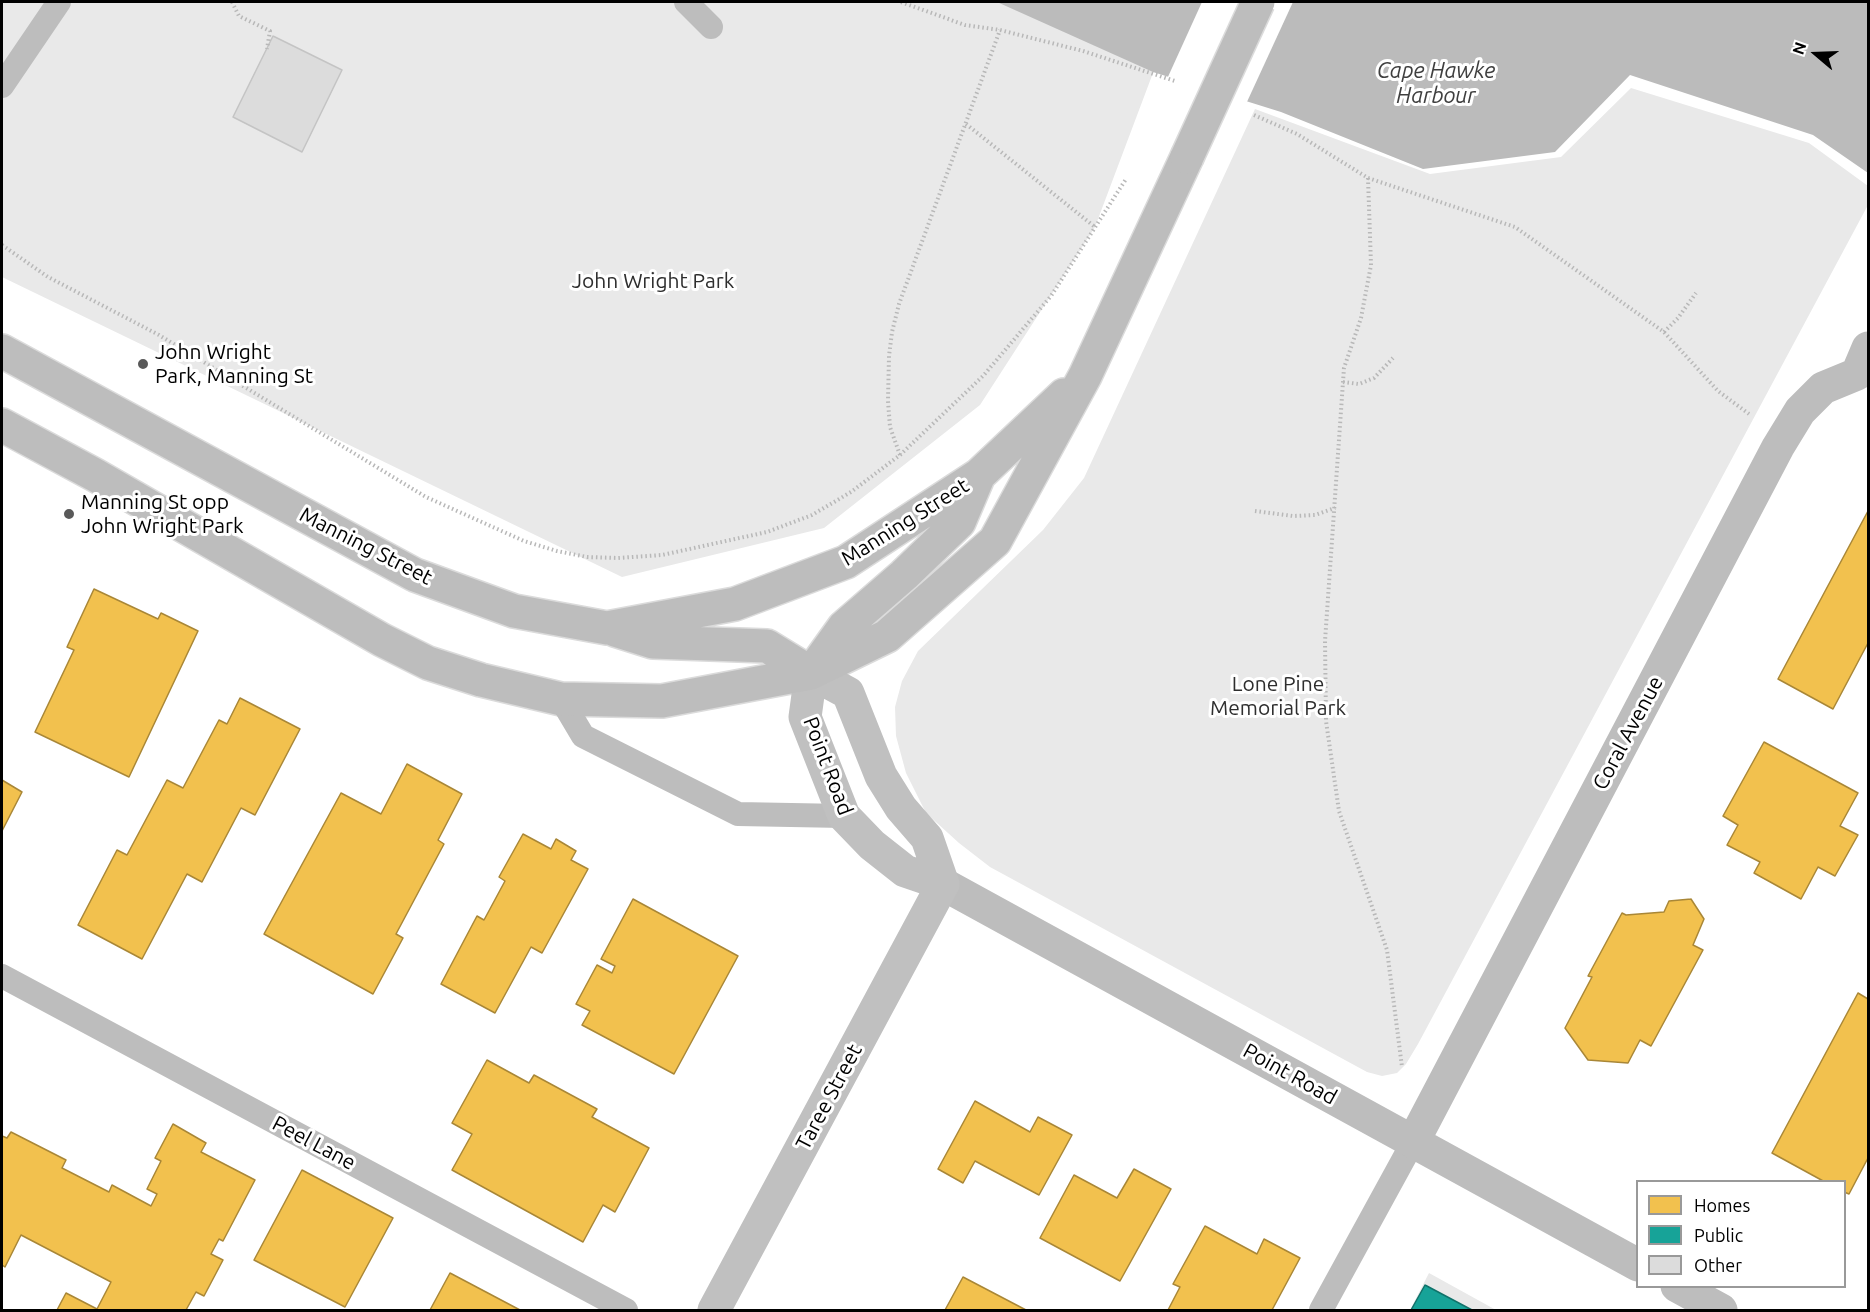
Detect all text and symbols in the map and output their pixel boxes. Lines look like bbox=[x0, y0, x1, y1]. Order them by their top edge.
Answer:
north arrow bbox=[1786, 24, 1846, 84]
text: N bbox=[1789, 40, 1809, 57]
water label: Cape Hawke Harbour bbox=[1377, 58, 1495, 110]
park label: John Wright Park bbox=[572, 268, 734, 294]
place label: John Wright Park, Manning St bbox=[155, 339, 313, 389]
marker: John Wright Park, Manning St bbox=[136, 357, 150, 371]
street label: Manning Street bbox=[837, 473, 973, 571]
place label: Manning St opp John Wright Park bbox=[81, 489, 243, 539]
street label: Manning Street bbox=[295, 502, 437, 590]
marker: Manning St opp John Wright Park bbox=[62, 507, 76, 521]
park label: Lone Pine Memorial Park bbox=[1210, 671, 1346, 721]
street label: Coral Avenue bbox=[1588, 672, 1668, 794]
street label: Point Road bbox=[798, 713, 858, 819]
street label: Point Road bbox=[1239, 1038, 1341, 1110]
street label: Taree Street bbox=[791, 1040, 867, 1154]
street label: Peel Lane bbox=[268, 1111, 360, 1175]
legend bbox=[1636, 1180, 1846, 1288]
text: Homes bbox=[1694, 1195, 1750, 1215]
text: Public bbox=[1694, 1225, 1743, 1245]
text: Other bbox=[1694, 1255, 1742, 1275]

